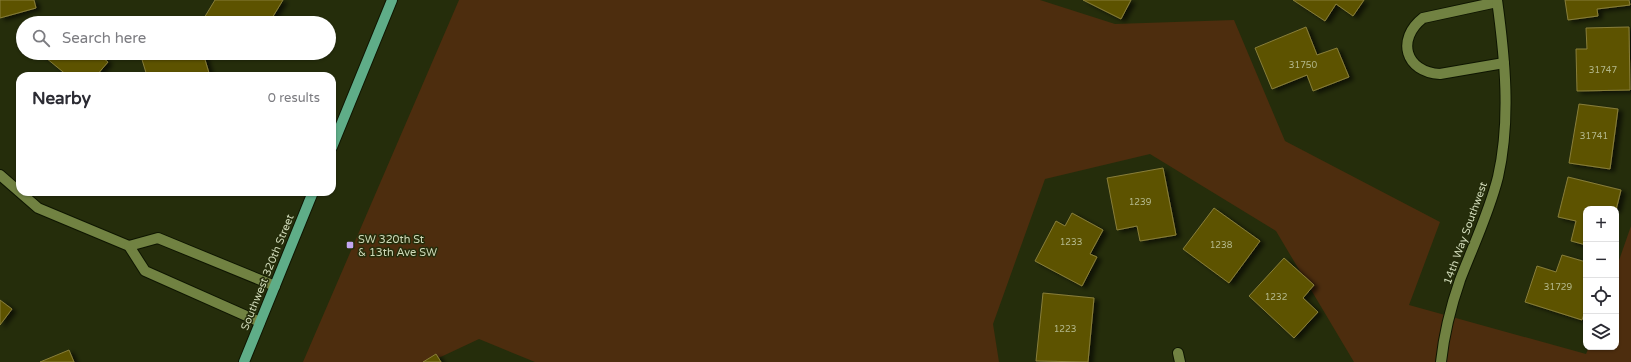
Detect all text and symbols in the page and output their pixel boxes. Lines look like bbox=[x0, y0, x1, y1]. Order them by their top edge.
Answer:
search box bbox=[16, 16, 336, 60]
icon: search bbox=[30, 27, 52, 49]
text: Search here bbox=[62, 29, 146, 47]
house number: 31750 bbox=[1289, 60, 1317, 71]
house number: 31747 bbox=[1589, 65, 1617, 76]
text: Nearby bbox=[32, 88, 91, 109]
text: 0 results bbox=[268, 90, 320, 106]
house number: 31741 bbox=[1580, 131, 1608, 142]
street label: 14th Way Southwest bbox=[1441, 180, 1490, 286]
house number: 1239 bbox=[1129, 197, 1152, 208]
map controls bbox=[1583, 206, 1619, 350]
button: + bbox=[1583, 206, 1619, 242]
street label: Southwest 320th Street bbox=[238, 212, 297, 332]
place label: SW 320th St & 13th Ave SW bbox=[358, 233, 437, 259]
house number: 1233 bbox=[1060, 237, 1082, 248]
marker: SW 320th St & 13th Ave SW bbox=[345, 240, 355, 250]
house number: 1238 bbox=[1210, 240, 1233, 251]
button: − bbox=[1583, 242, 1619, 278]
button: locate bbox=[1583, 278, 1619, 314]
house number: 31729 bbox=[1544, 282, 1572, 293]
house number: 1232 bbox=[1265, 292, 1287, 303]
button: layers bbox=[1583, 314, 1619, 350]
house number: 1223 bbox=[1054, 324, 1076, 335]

